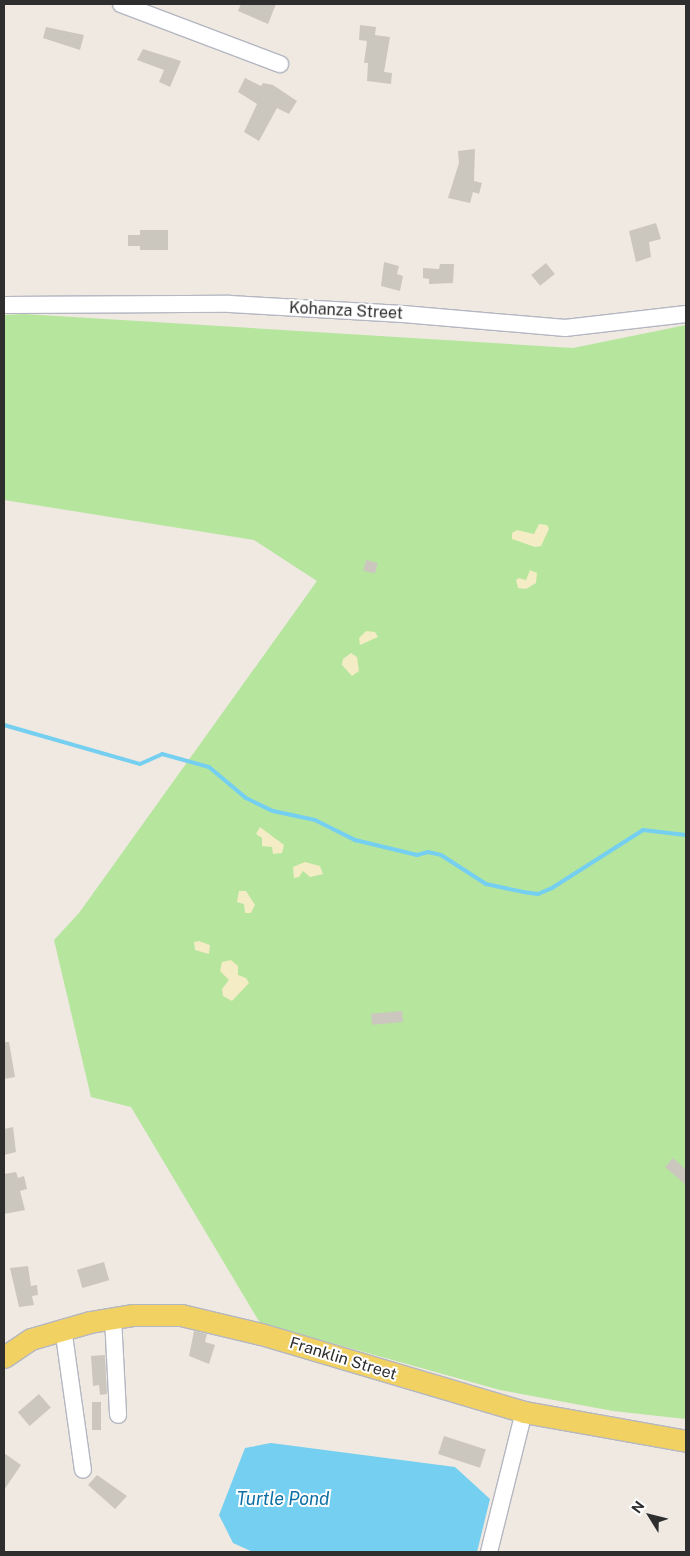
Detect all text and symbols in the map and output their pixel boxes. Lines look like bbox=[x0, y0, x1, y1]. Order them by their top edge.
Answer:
street label: Kohanza Street bbox=[289, 298, 403, 324]
street label: Franklin Street bbox=[287, 1334, 399, 1384]
water label: Turtle Pond bbox=[237, 1488, 329, 1510]
north arrow bbox=[625, 1491, 675, 1541]
text: N bbox=[628, 1498, 648, 1516]

